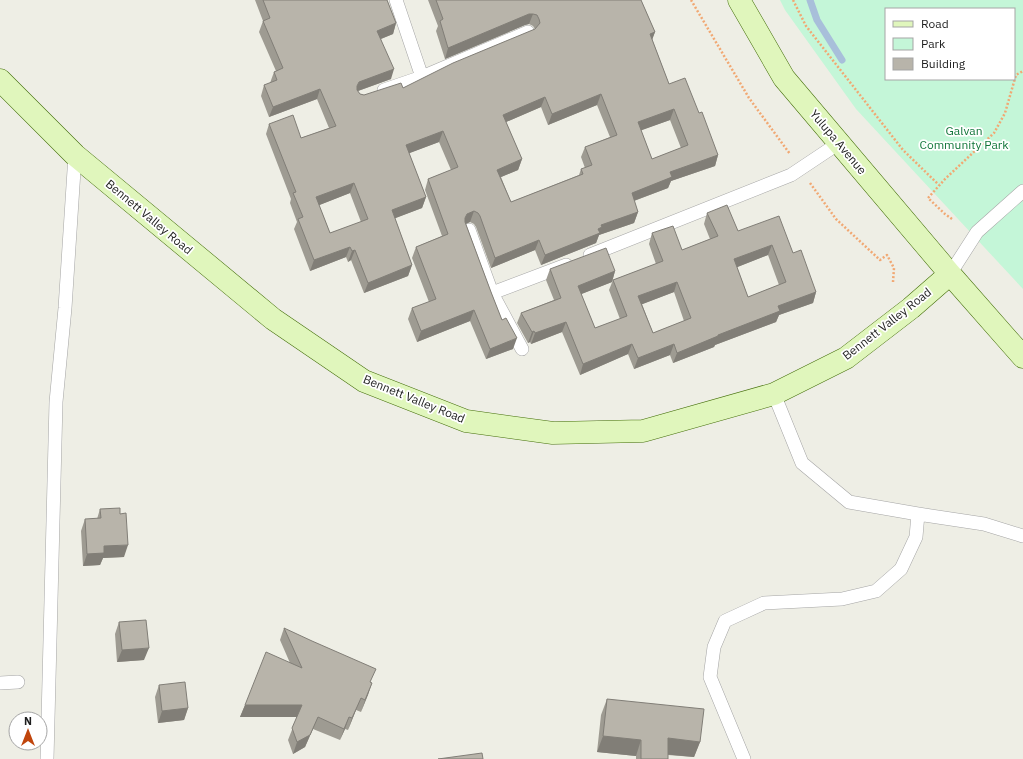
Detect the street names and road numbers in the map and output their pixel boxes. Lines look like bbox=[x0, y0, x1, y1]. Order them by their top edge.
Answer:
street label: Yulupa Avenue bbox=[807, 106, 870, 177]
street label: Bennett Valley Road bbox=[103, 176, 196, 257]
street label: Bennett Valley Road bbox=[839, 284, 934, 363]
street label: Bennett Valley Road bbox=[361, 371, 467, 426]

